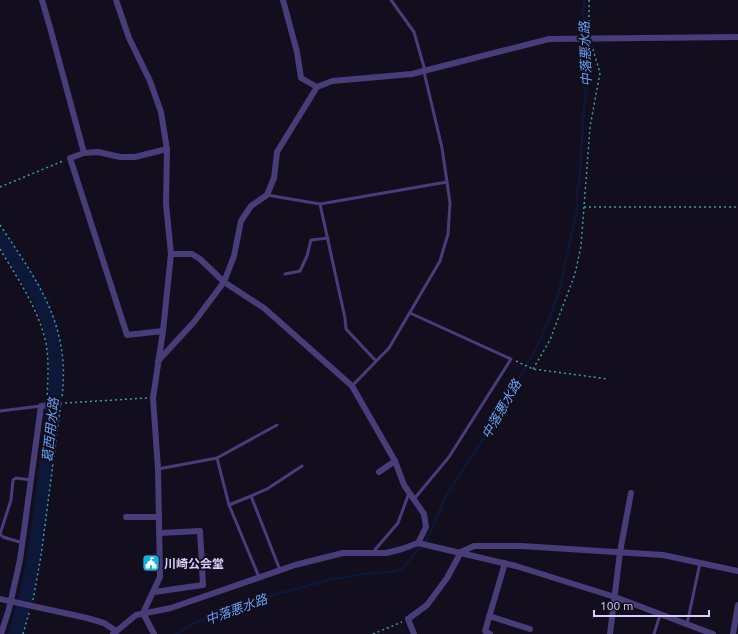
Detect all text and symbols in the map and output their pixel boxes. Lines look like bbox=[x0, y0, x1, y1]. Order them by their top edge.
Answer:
water label: 中落悪水路 bbox=[577, 20, 593, 87]
water label: 中落悪水路 bbox=[479, 376, 524, 441]
water label: 葛西用水路 bbox=[40, 396, 60, 463]
public building icon: 川崎公会堂 bbox=[141, 553, 161, 573]
place label: 川崎公会堂 bbox=[164, 557, 224, 570]
water label: 中落悪水路 bbox=[203, 591, 270, 627]
scale bar bbox=[594, 592, 709, 618]
text: 100 m bbox=[600, 599, 633, 612]

